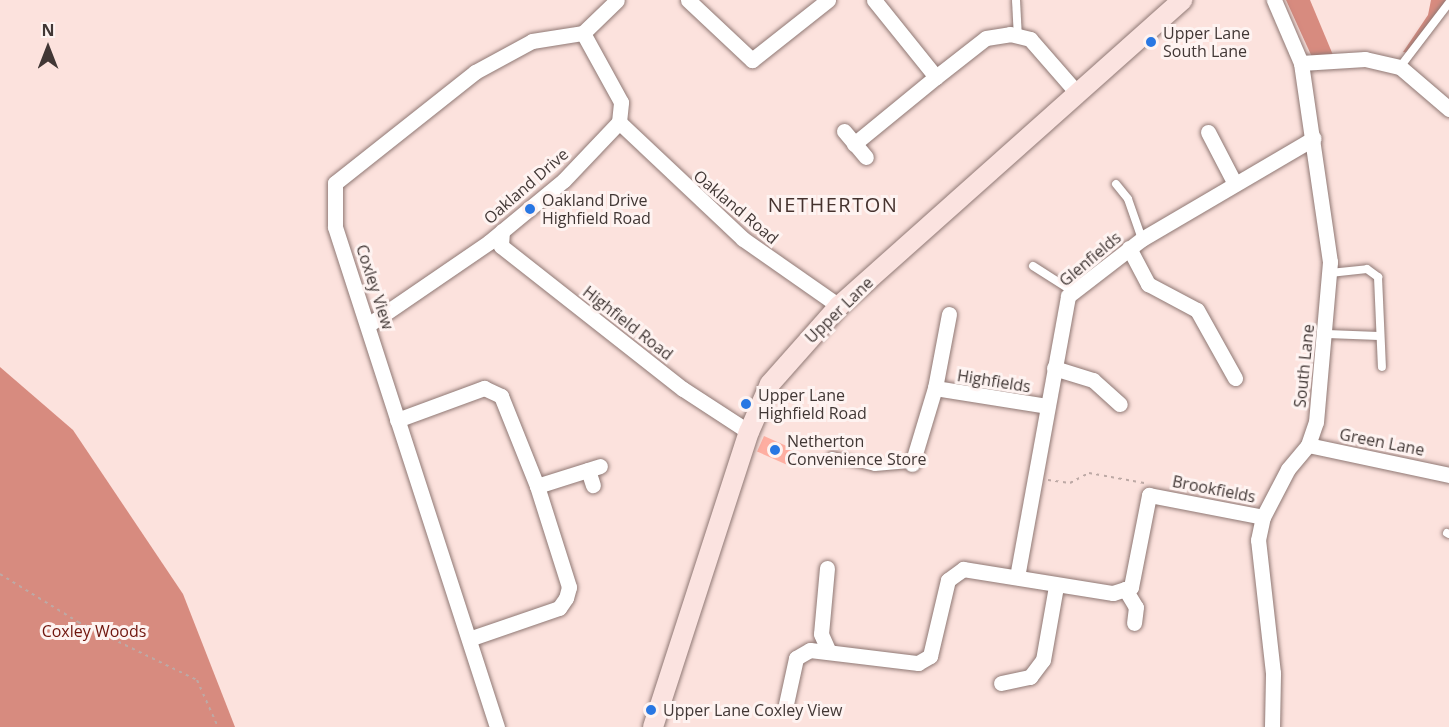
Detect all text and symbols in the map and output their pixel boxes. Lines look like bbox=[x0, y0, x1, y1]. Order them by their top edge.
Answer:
north arrow bbox=[18, 18, 78, 78]
text: N bbox=[41, 19, 55, 41]
place label: Upper Lane South Lane bbox=[1163, 23, 1250, 61]
marker: Upper Lane South Lane bbox=[1144, 35, 1158, 49]
street label: Oakland Drive bbox=[480, 144, 572, 228]
street label: Oakland Road bbox=[690, 166, 782, 248]
place label: Oakland Drive Highfield Road bbox=[542, 190, 651, 228]
district label: NETHERTON bbox=[768, 192, 898, 216]
marker: Oakland Drive Highfield Road bbox=[523, 202, 537, 216]
street label: Glenfields bbox=[1055, 228, 1125, 290]
street label: Coxley View bbox=[352, 242, 398, 332]
street label: Upper Lane bbox=[801, 273, 877, 347]
street label: Highfield Road bbox=[579, 282, 677, 364]
street label: South Lane bbox=[1290, 323, 1318, 409]
street label: Highfields bbox=[956, 366, 1032, 396]
place label: Upper Lane Highfield Road bbox=[758, 385, 867, 423]
marker: Upper Lane Highfield Road bbox=[739, 397, 753, 411]
street label: Green Lane bbox=[1338, 424, 1426, 460]
place label: Netherton Convenience Store bbox=[787, 431, 927, 469]
marker: Netherton Convenience Store bbox=[768, 443, 782, 457]
street label: Brookfields bbox=[1171, 472, 1257, 506]
park label: Coxley Woods bbox=[42, 621, 146, 641]
place label: Upper Lane Coxley View bbox=[663, 700, 842, 720]
marker: Upper Lane Coxley View bbox=[644, 703, 658, 717]

